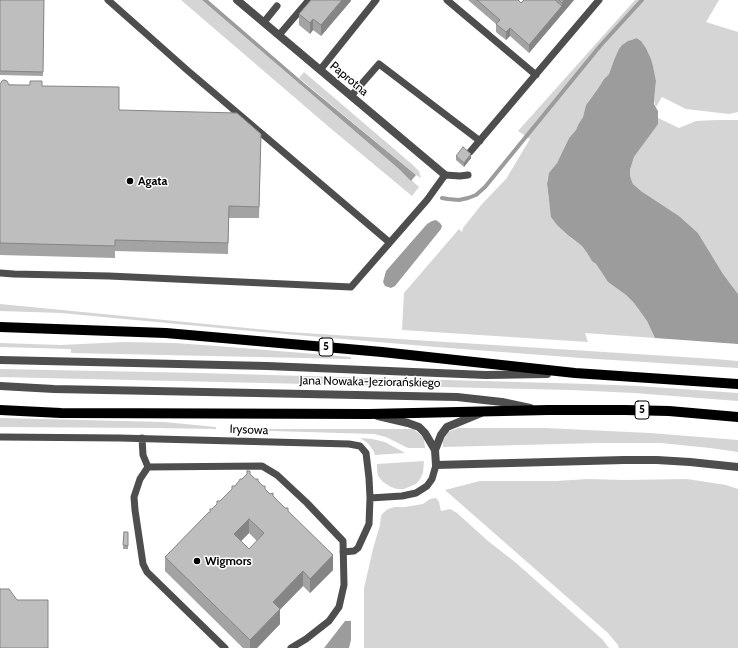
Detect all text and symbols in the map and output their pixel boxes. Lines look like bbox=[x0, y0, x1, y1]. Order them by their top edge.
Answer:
street label: Paprotna bbox=[327, 59, 371, 99]
place label: Agata bbox=[138, 174, 167, 188]
marker: Agata bbox=[125, 176, 135, 186]
road number: 5 bbox=[319, 338, 333, 356]
street label: Jana Nowaka-Jeziorańskiego bbox=[299, 374, 441, 390]
road number: 5 bbox=[635, 401, 649, 419]
street label: Irysowa bbox=[229, 422, 269, 438]
place label: Wigmors bbox=[205, 554, 252, 568]
marker: Wigmors bbox=[192, 556, 202, 566]

